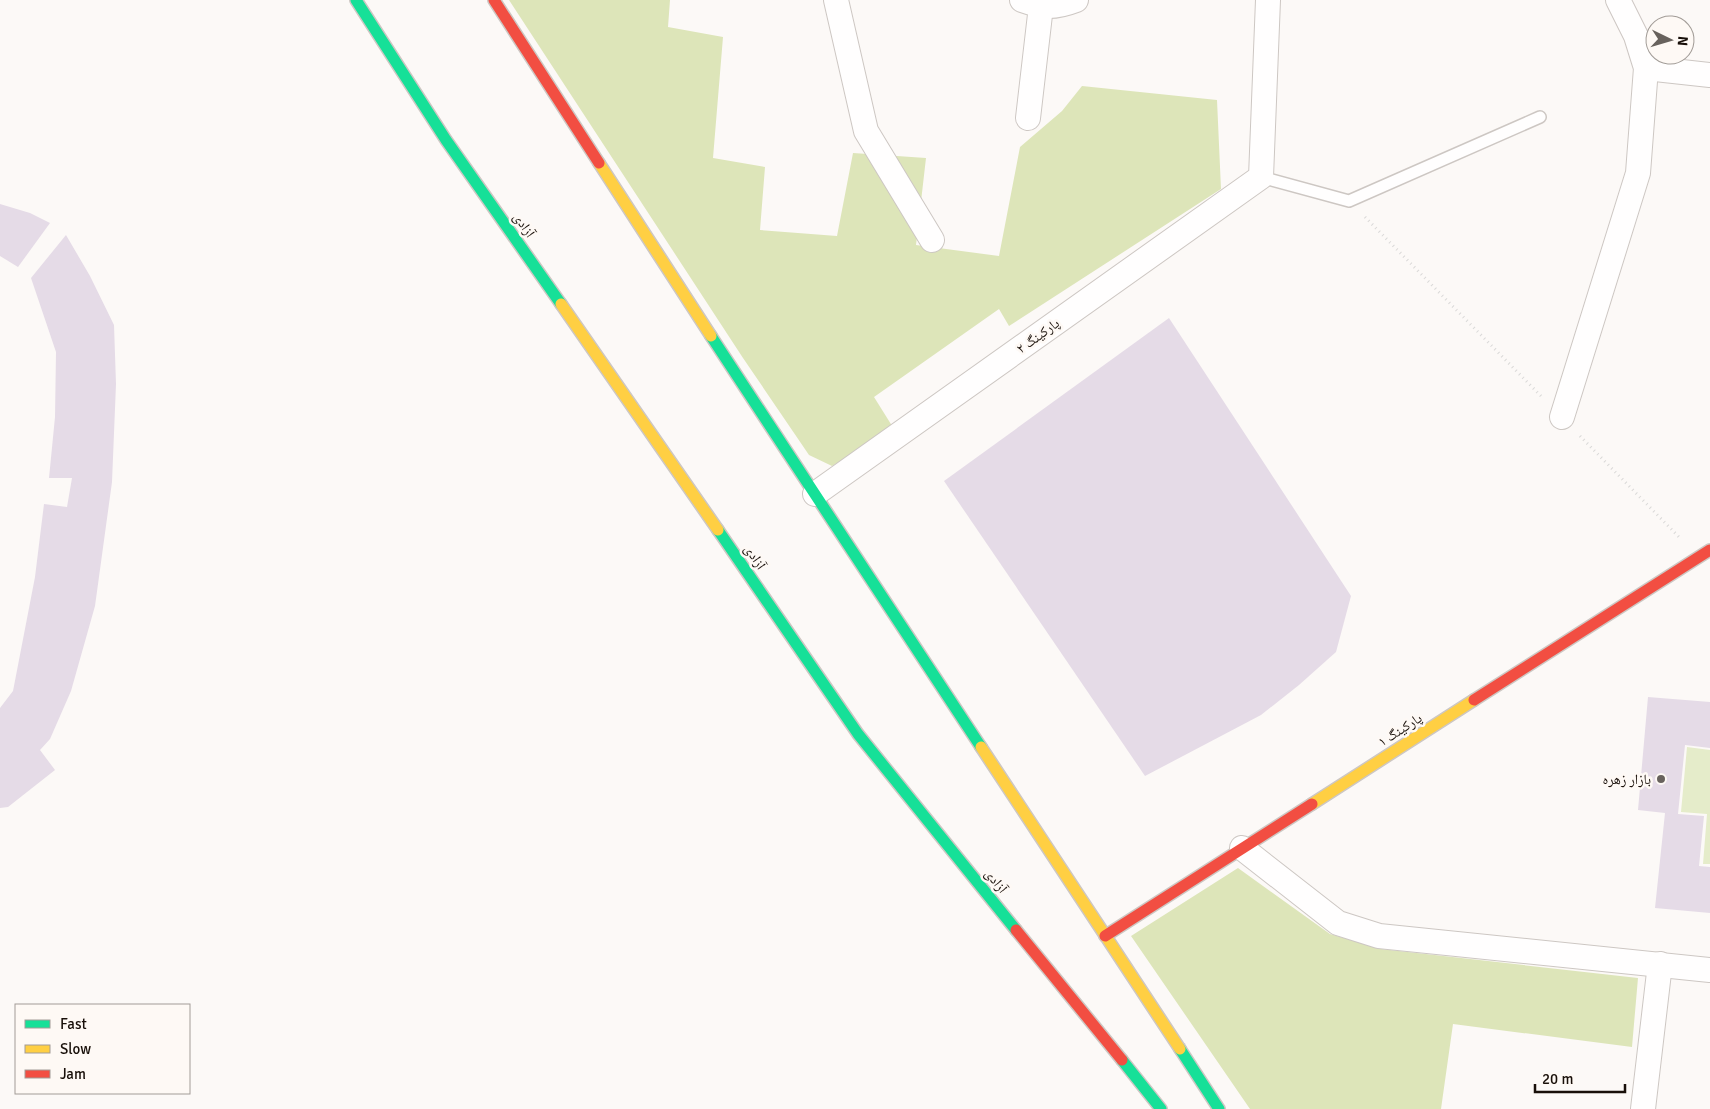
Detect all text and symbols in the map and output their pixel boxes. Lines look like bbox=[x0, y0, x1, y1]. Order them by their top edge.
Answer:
north arrow bbox=[1645, 15, 1695, 65]
text: N bbox=[1674, 35, 1691, 47]
street label: آزادی bbox=[509, 209, 539, 241]
street label: پارکینگ ۲ bbox=[1013, 315, 1063, 357]
street label: آزادی bbox=[741, 541, 770, 573]
street label: پارکینگ ۱ bbox=[1375, 709, 1425, 751]
place label: بازار زهره bbox=[1603, 771, 1651, 788]
marker: بازار زهره bbox=[1655, 773, 1667, 785]
street label: آزادی bbox=[981, 865, 1011, 897]
legend bbox=[15, 1004, 190, 1094]
text: Fast bbox=[60, 1015, 87, 1033]
text: Slow bbox=[60, 1040, 91, 1058]
scale bar bbox=[1535, 1062, 1625, 1094]
text: Jam bbox=[60, 1065, 86, 1083]
text: 20 m bbox=[1542, 1070, 1573, 1088]

